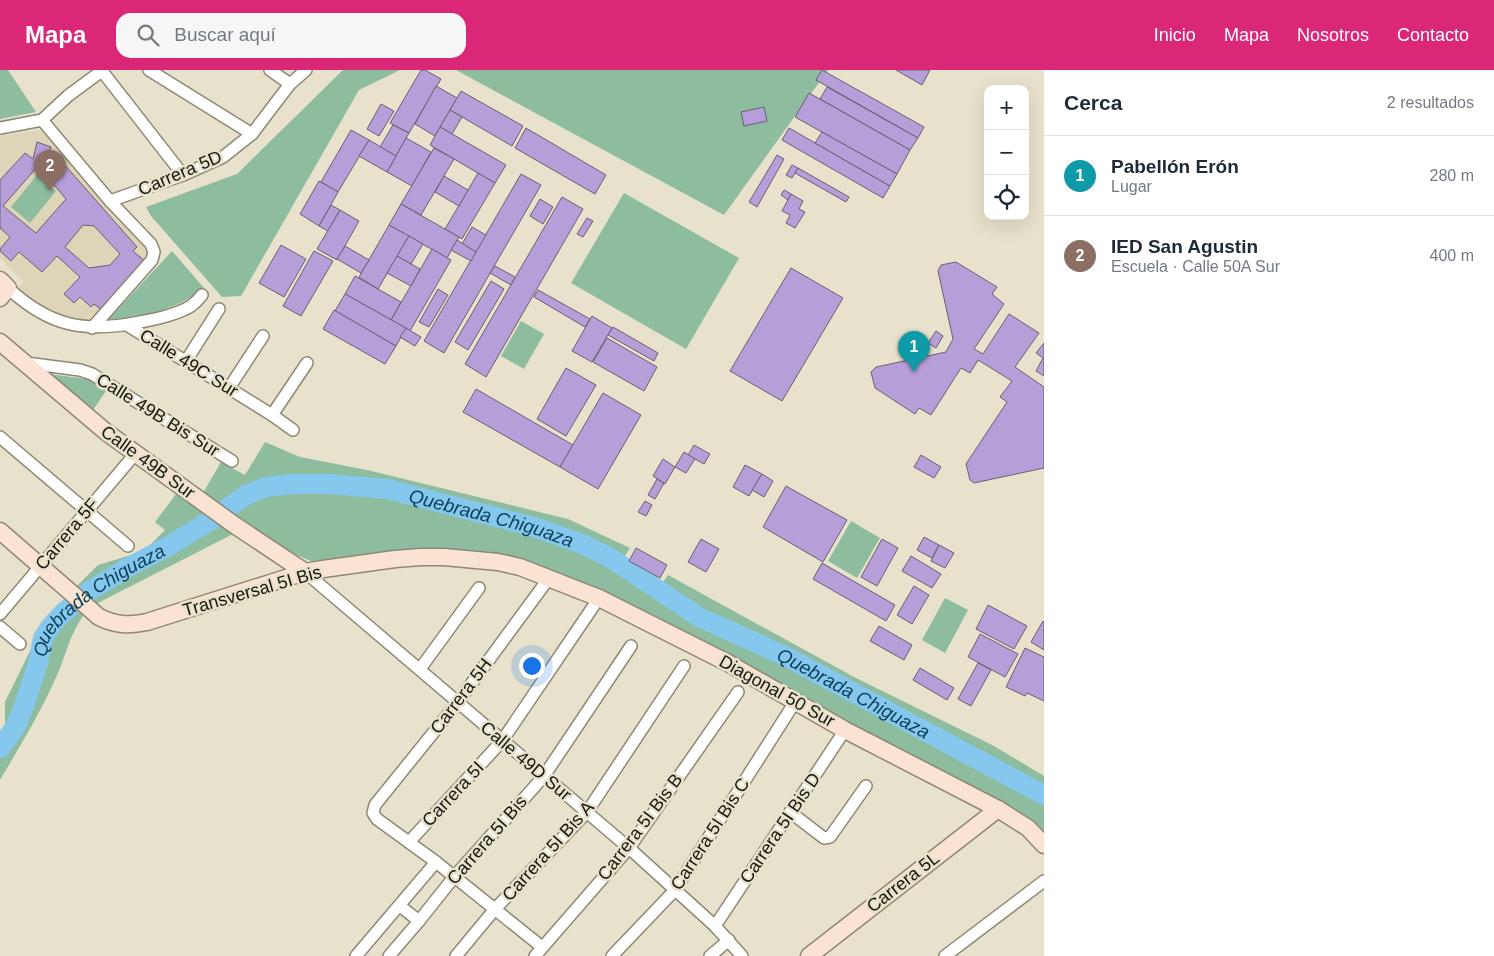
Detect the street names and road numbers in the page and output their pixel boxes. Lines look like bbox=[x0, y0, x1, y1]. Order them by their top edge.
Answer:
street label: Carrera 5D bbox=[135, 146, 225, 200]
street label: Calle 49C Sur bbox=[136, 325, 242, 401]
street label: Calle 49B Bis Sur bbox=[93, 369, 223, 461]
street label: Calle 49B Sur bbox=[97, 421, 199, 503]
street label: Carrera 5F bbox=[31, 494, 103, 574]
street label: Transversal 5I Bis bbox=[180, 562, 324, 620]
street label: Diagonal 50 Sur bbox=[716, 651, 838, 731]
street label: Carrera 5H bbox=[426, 654, 496, 738]
street label: Calle 49D Sur bbox=[477, 717, 575, 805]
street label: Carrera 5I bbox=[418, 758, 488, 830]
street label: Carrera 5I Bis D bbox=[736, 769, 824, 887]
street label: Carrera 5I Bis B bbox=[593, 770, 687, 884]
street label: Carrera 5I Bis C bbox=[666, 774, 754, 894]
street label: Carrera 5I Bis bbox=[443, 792, 531, 888]
street label: Carrera 5I Bis A bbox=[498, 797, 598, 905]
street label: Carrera 5L bbox=[863, 848, 943, 916]

